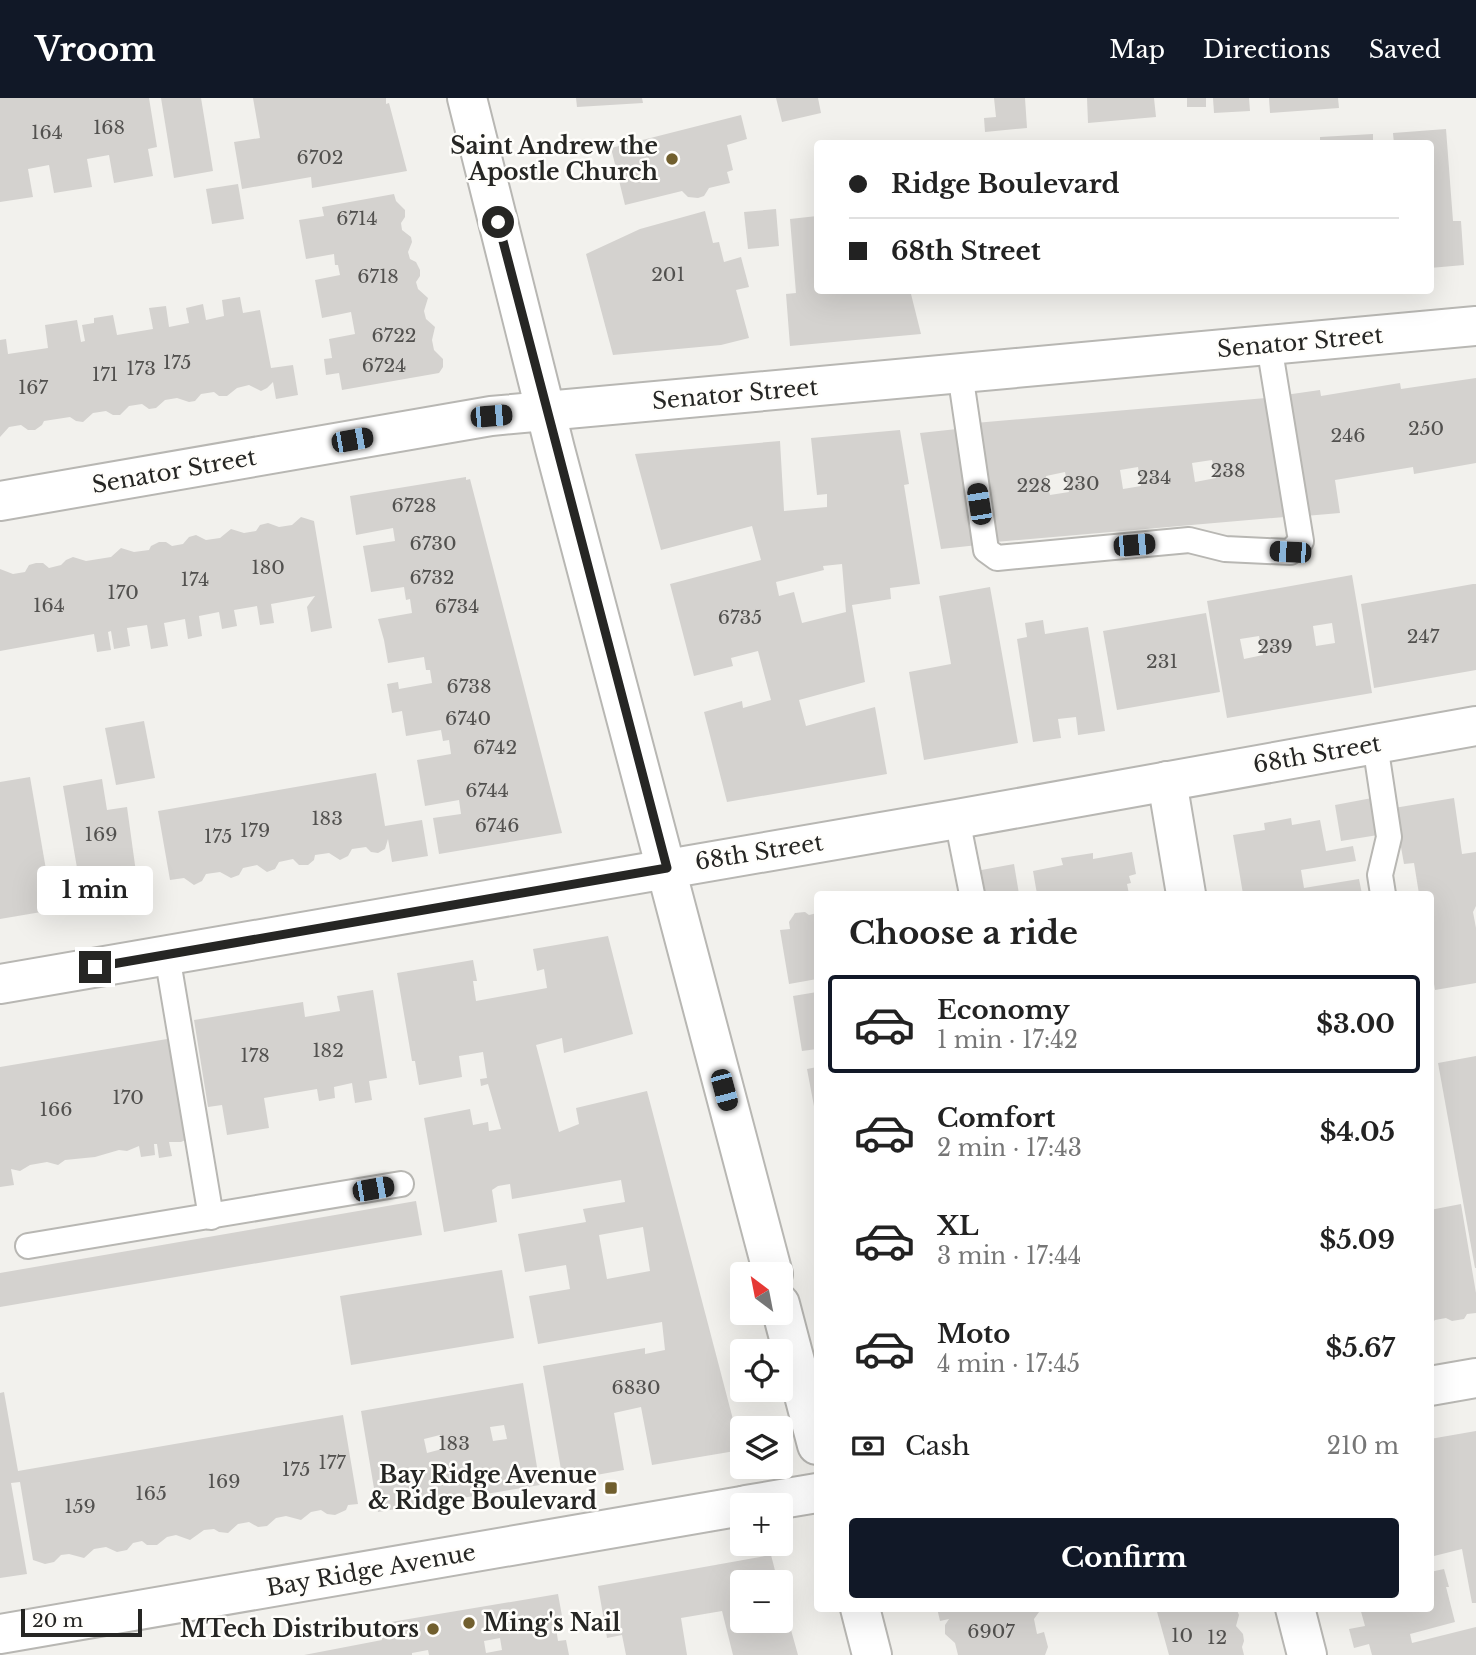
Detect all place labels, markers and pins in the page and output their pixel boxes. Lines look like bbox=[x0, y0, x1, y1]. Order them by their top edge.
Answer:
place label: Saint Andrew the Apostle Church bbox=[450, 132, 659, 186]
marker: Saint Andrew the Apostle Church bbox=[664, 151, 680, 167]
place label: Bay Ridge Avenue & Ridge Boulevard bbox=[368, 1461, 597, 1515]
marker: Bay Ridge Avenue & Ridge Boulevard bbox=[603, 1480, 619, 1496]
place label: Ming's Nail bbox=[483, 1609, 620, 1637]
place label: MTech Distributors bbox=[180, 1615, 419, 1643]
marker: Ming's Nail bbox=[461, 1615, 477, 1631]
marker: MTech Distributors bbox=[425, 1621, 441, 1637]

